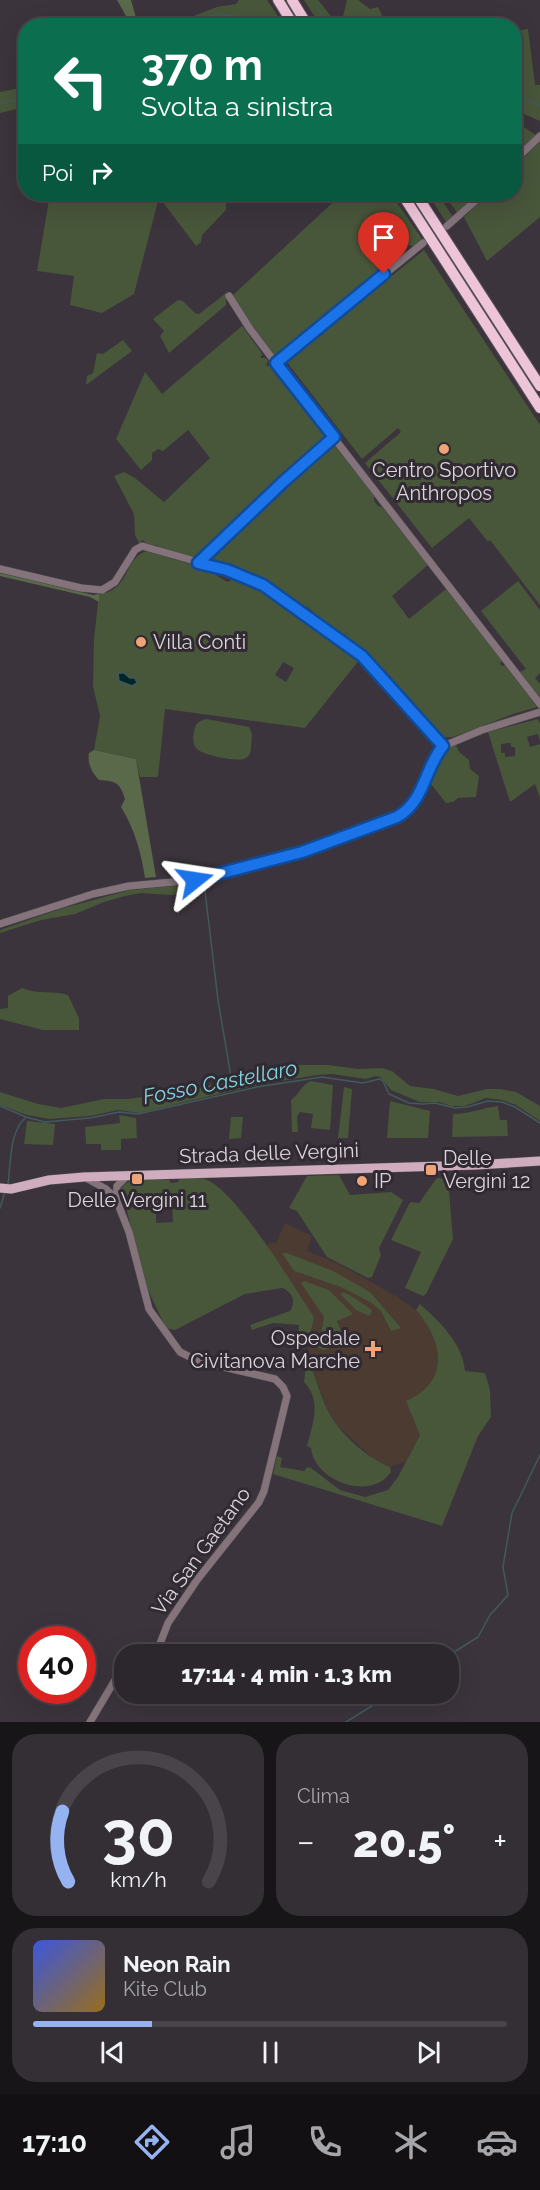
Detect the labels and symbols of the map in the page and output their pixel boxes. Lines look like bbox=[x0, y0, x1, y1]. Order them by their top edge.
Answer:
pin bbox=[358, 212, 409, 274]
marker: Centro Sportivo Anthropos bbox=[437, 442, 451, 456]
place label: Centro Sportivo Anthropos bbox=[372, 458, 516, 505]
place label: Villa Conti bbox=[153, 630, 246, 654]
marker: Villa Conti bbox=[134, 635, 148, 649]
position arrow bbox=[163, 848, 227, 912]
water label: Fosso Castellaro bbox=[141, 1055, 299, 1109]
street label: Strada delle Vergini bbox=[179, 1138, 359, 1168]
place label: Delle Vergini 12 bbox=[443, 1146, 531, 1193]
marker: Delle Vergini 12 bbox=[424, 1163, 438, 1177]
place label: IP bbox=[374, 1169, 391, 1193]
marker: Delle Vergini 11 bbox=[130, 1172, 144, 1186]
marker: IP bbox=[355, 1174, 369, 1188]
place label: Delle Vergini 11 bbox=[68, 1188, 207, 1212]
place label: Ospedale Civitanova Marche bbox=[190, 1326, 360, 1373]
marker: Ospedale Civitanova Marche bbox=[364, 1340, 382, 1358]
street label: Via San Gaetano bbox=[147, 1482, 255, 1619]
speed limit sign: 40 bbox=[18, 1626, 96, 1704]

